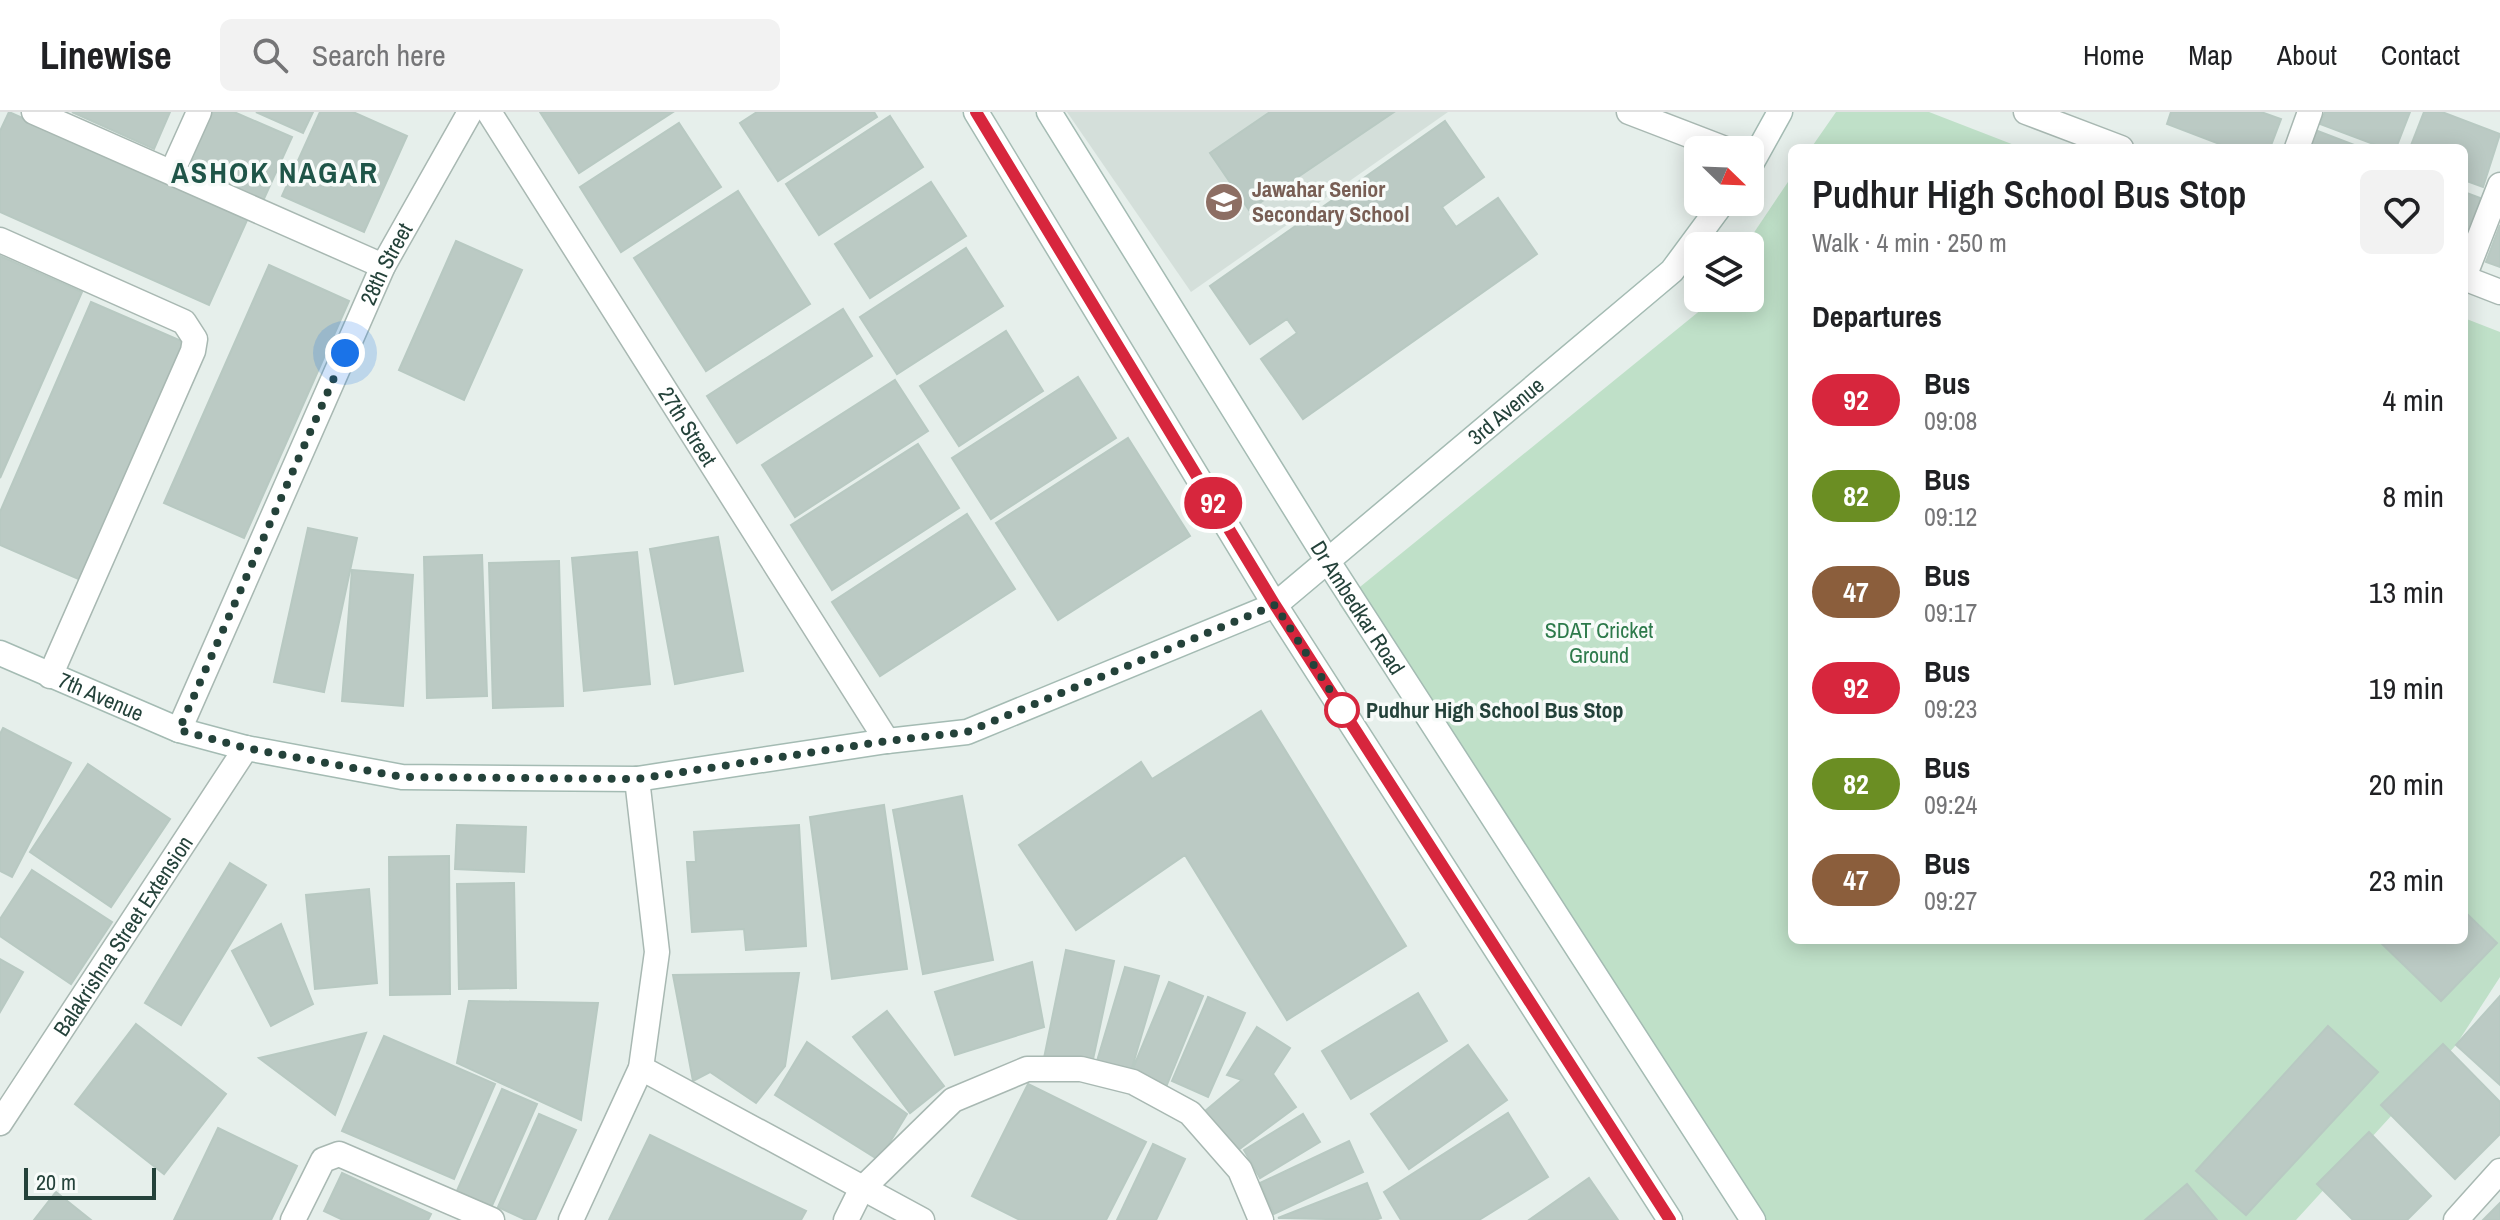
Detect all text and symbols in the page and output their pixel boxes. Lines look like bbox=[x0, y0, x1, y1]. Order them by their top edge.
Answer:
search box bbox=[220, 19, 780, 91]
text: Linewise bbox=[40, 30, 172, 81]
icon: search bbox=[248, 33, 292, 77]
text: Search here bbox=[312, 35, 446, 75]
text: Home bbox=[2083, 36, 2144, 74]
text: Map bbox=[2188, 36, 2233, 74]
text: About bbox=[2277, 36, 2337, 74]
text: Contact bbox=[2381, 36, 2460, 74]
north arrow bbox=[1684, 136, 1764, 216]
map controls bbox=[1684, 136, 1764, 312]
district label: ASHOK NAGAR bbox=[171, 152, 379, 192]
text: Pudhur High School Bus Stop bbox=[1812, 169, 2247, 220]
button: heart bbox=[2360, 170, 2444, 254]
place label: Jawahar Senior Secondary School bbox=[1252, 174, 1409, 229]
school or university icon: Jawahar Senior Secondary School bbox=[1203, 181, 1245, 223]
street label: 28th Street bbox=[353, 217, 419, 310]
text: Walk · 4 min · 250 m bbox=[1812, 225, 2007, 260]
button: layers bbox=[1684, 232, 1764, 312]
text: Departures bbox=[1812, 296, 1942, 336]
your location bbox=[325, 333, 365, 373]
text: Bus bbox=[1924, 363, 1970, 403]
street label: 3rd Avenue bbox=[1461, 370, 1550, 452]
text: 4 min bbox=[2382, 380, 2444, 420]
street label: 27th Street bbox=[652, 381, 724, 472]
text: 92 bbox=[1843, 381, 1869, 419]
text: 09:08 bbox=[1924, 403, 1977, 438]
text: Bus bbox=[1924, 459, 1970, 499]
text: 8 min bbox=[2382, 476, 2444, 516]
line badge: 92 bbox=[1177, 477, 1249, 529]
text: 82 bbox=[1843, 477, 1869, 515]
text: 92 bbox=[1200, 484, 1226, 522]
text: 09:12 bbox=[1924, 499, 1977, 534]
street label: Dr Ambedkar Road bbox=[1304, 535, 1412, 680]
text: Bus bbox=[1924, 555, 1970, 595]
text: 13 min bbox=[2369, 572, 2444, 612]
text: 47 bbox=[1843, 573, 1869, 611]
text: 09:17 bbox=[1924, 595, 1977, 630]
park label: SDAT Cricket Ground bbox=[1545, 615, 1653, 670]
text: Bus bbox=[1924, 651, 1970, 691]
street label: 7th Avenue bbox=[54, 665, 148, 728]
text: 19 min bbox=[2369, 668, 2444, 708]
text: 92 bbox=[1843, 669, 1869, 707]
text: 09:23 bbox=[1924, 691, 1977, 726]
marker: Pudhur High School Bus Stop bbox=[1325, 693, 1359, 727]
place label: Pudhur High School Bus Stop bbox=[1366, 695, 1624, 725]
text: Bus bbox=[1924, 747, 1970, 787]
text: 20 min bbox=[2369, 764, 2444, 804]
text: 82 bbox=[1843, 765, 1869, 803]
text: 09:24 bbox=[1924, 787, 1977, 822]
street label: Balakrishna Street Extension bbox=[46, 830, 200, 1042]
text: Bus bbox=[1924, 843, 1970, 883]
text: 23 min bbox=[2369, 860, 2444, 900]
text: 47 bbox=[1843, 861, 1869, 899]
text: 09:27 bbox=[1924, 883, 1977, 918]
scale bar bbox=[24, 1164, 156, 1200]
text: 20 m bbox=[36, 1167, 76, 1197]

